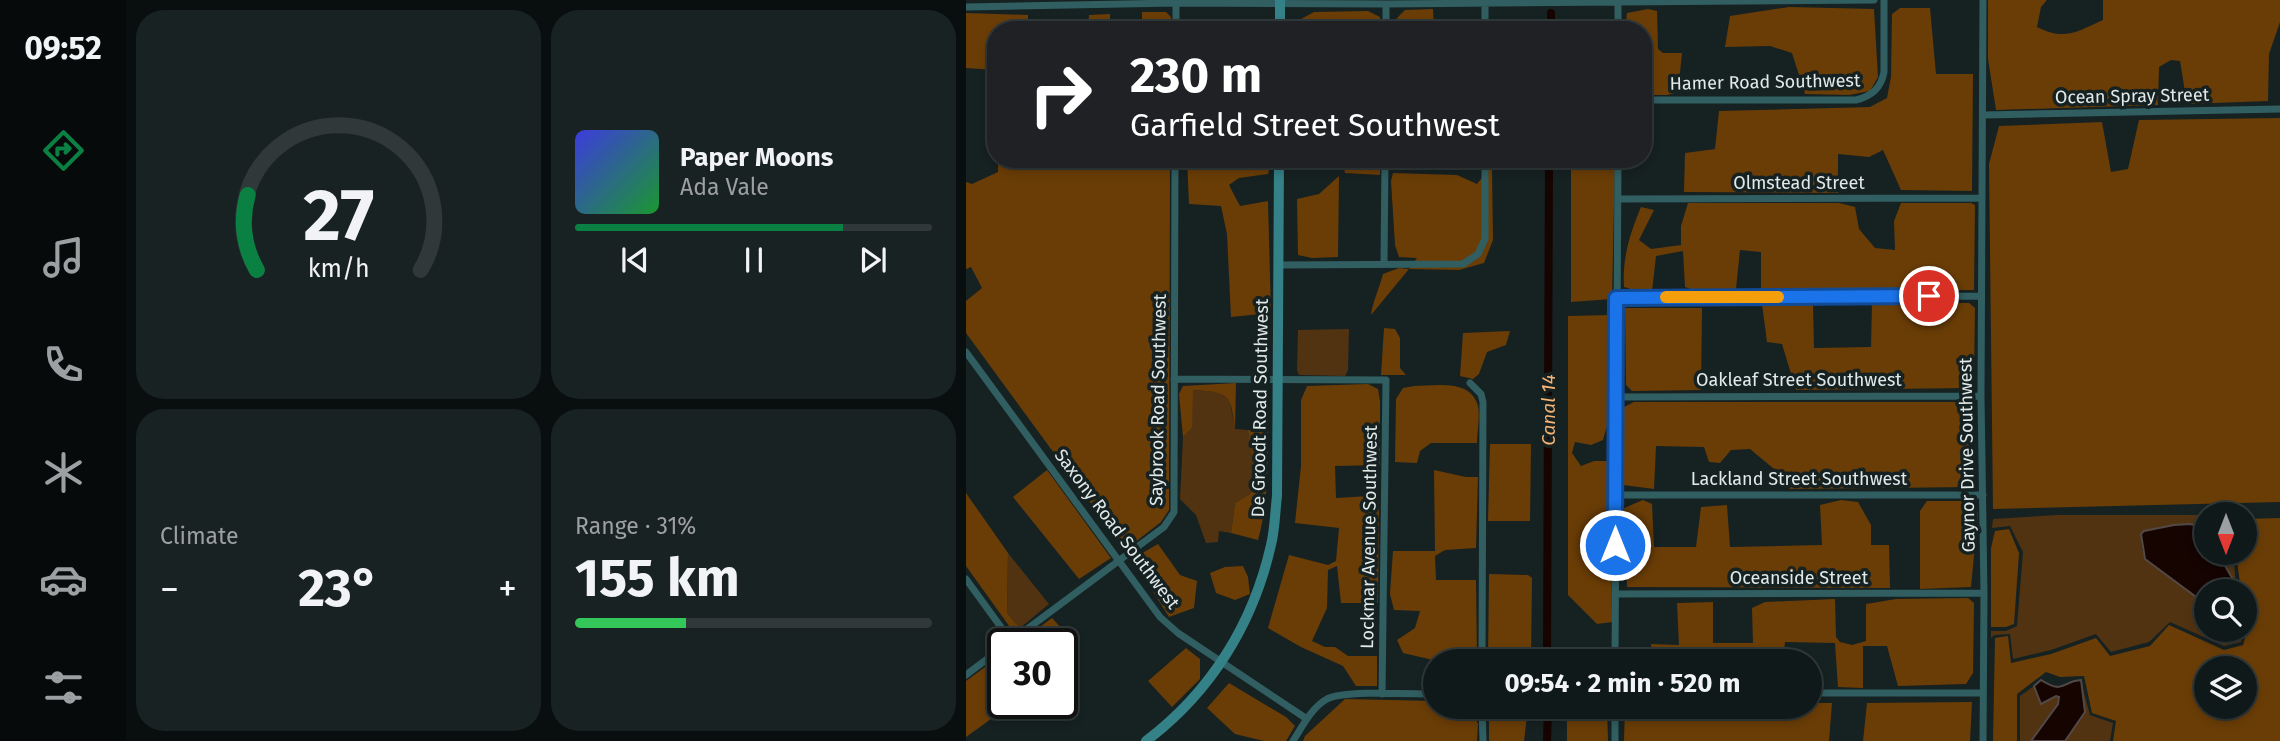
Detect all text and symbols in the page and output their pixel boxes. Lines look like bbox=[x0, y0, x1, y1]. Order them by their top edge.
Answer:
text: 09:52 bbox=[24, 29, 102, 67]
text: 230 m bbox=[1130, 46, 1262, 105]
icon: right bbox=[1015, 49, 1106, 140]
street label: Hamer Road Southwest bbox=[1669, 69, 1861, 95]
street label: Ocean Spray Street bbox=[2055, 84, 2210, 108]
text: Garfield Street Southwest bbox=[1130, 106, 1500, 144]
icon: directions bbox=[39, 126, 88, 175]
text: Paper Moons bbox=[680, 142, 833, 173]
street label: Olmstead Street bbox=[1733, 172, 1865, 194]
text: 27 bbox=[303, 173, 374, 260]
text: Ada Vale bbox=[680, 173, 769, 201]
icon: music bbox=[39, 233, 88, 282]
icon: previous bbox=[616, 241, 654, 279]
icon: pause bbox=[735, 241, 773, 279]
icon: next bbox=[854, 241, 892, 279]
text: km/h bbox=[308, 254, 369, 284]
pin bbox=[1899, 266, 1959, 326]
icon: arrive bbox=[1910, 277, 1948, 315]
street label: Saybrook Road Southwest bbox=[1145, 293, 1171, 506]
street label: De Groodt Road Southwest bbox=[1247, 298, 1273, 518]
icon: phone bbox=[39, 340, 88, 389]
street label: Gaynor Drive Southwest bbox=[1954, 357, 1980, 553]
street label: Oakleaf Street Southwest bbox=[1696, 369, 1902, 391]
water label: Canal 14 bbox=[1537, 374, 1560, 446]
street label: Lockmar Avenue Southwest bbox=[1356, 424, 1382, 649]
street label: Saxony Road Southwest bbox=[1050, 445, 1185, 614]
icon: climate bbox=[39, 448, 88, 497]
street label: Lackland Street Southwest bbox=[1691, 468, 1908, 490]
north arrow bbox=[2194, 502, 2258, 565]
map controls bbox=[2194, 502, 2257, 719]
position arrow bbox=[1578, 508, 1652, 582]
text: Range · 31% bbox=[575, 512, 696, 540]
text: Climate bbox=[160, 522, 239, 550]
text: 155 km bbox=[575, 547, 740, 610]
icon: car bbox=[39, 555, 88, 604]
text: 23° bbox=[298, 557, 379, 620]
text: − bbox=[160, 566, 179, 612]
text: + bbox=[498, 566, 517, 612]
street label: Oceanside Street bbox=[1730, 567, 1869, 589]
button: search bbox=[2194, 579, 2257, 642]
speed limit sign: 30 bbox=[987, 628, 1078, 719]
button: layers bbox=[2194, 656, 2257, 719]
icon: filters bbox=[39, 663, 88, 712]
text: 09:54 · 2 min · 520 m bbox=[1505, 668, 1740, 699]

